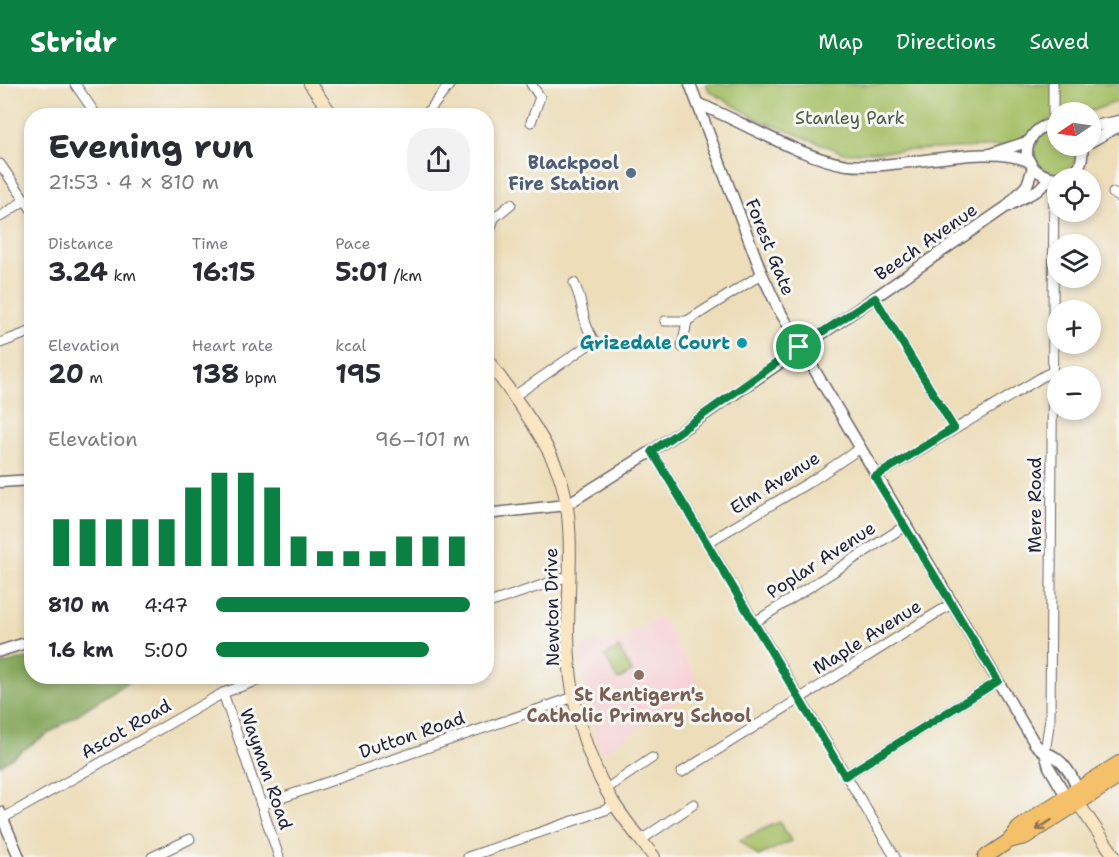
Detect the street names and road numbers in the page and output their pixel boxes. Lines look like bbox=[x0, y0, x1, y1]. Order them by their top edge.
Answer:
street label: Forest Gate bbox=[740, 195, 800, 299]
street label: Beech Avenue bbox=[870, 198, 982, 286]
street label: Elm Avenue bbox=[726, 446, 824, 520]
street label: Mere Road bbox=[1023, 457, 1047, 553]
street label: Poplar Avenue bbox=[762, 516, 880, 604]
street label: Newton Drive bbox=[539, 548, 565, 666]
street label: Maple Avenue bbox=[808, 594, 926, 680]
street label: Ascot Road bbox=[77, 694, 175, 764]
street label: Wayman Road bbox=[234, 705, 298, 833]
street label: Dutton Road bbox=[356, 706, 468, 764]

